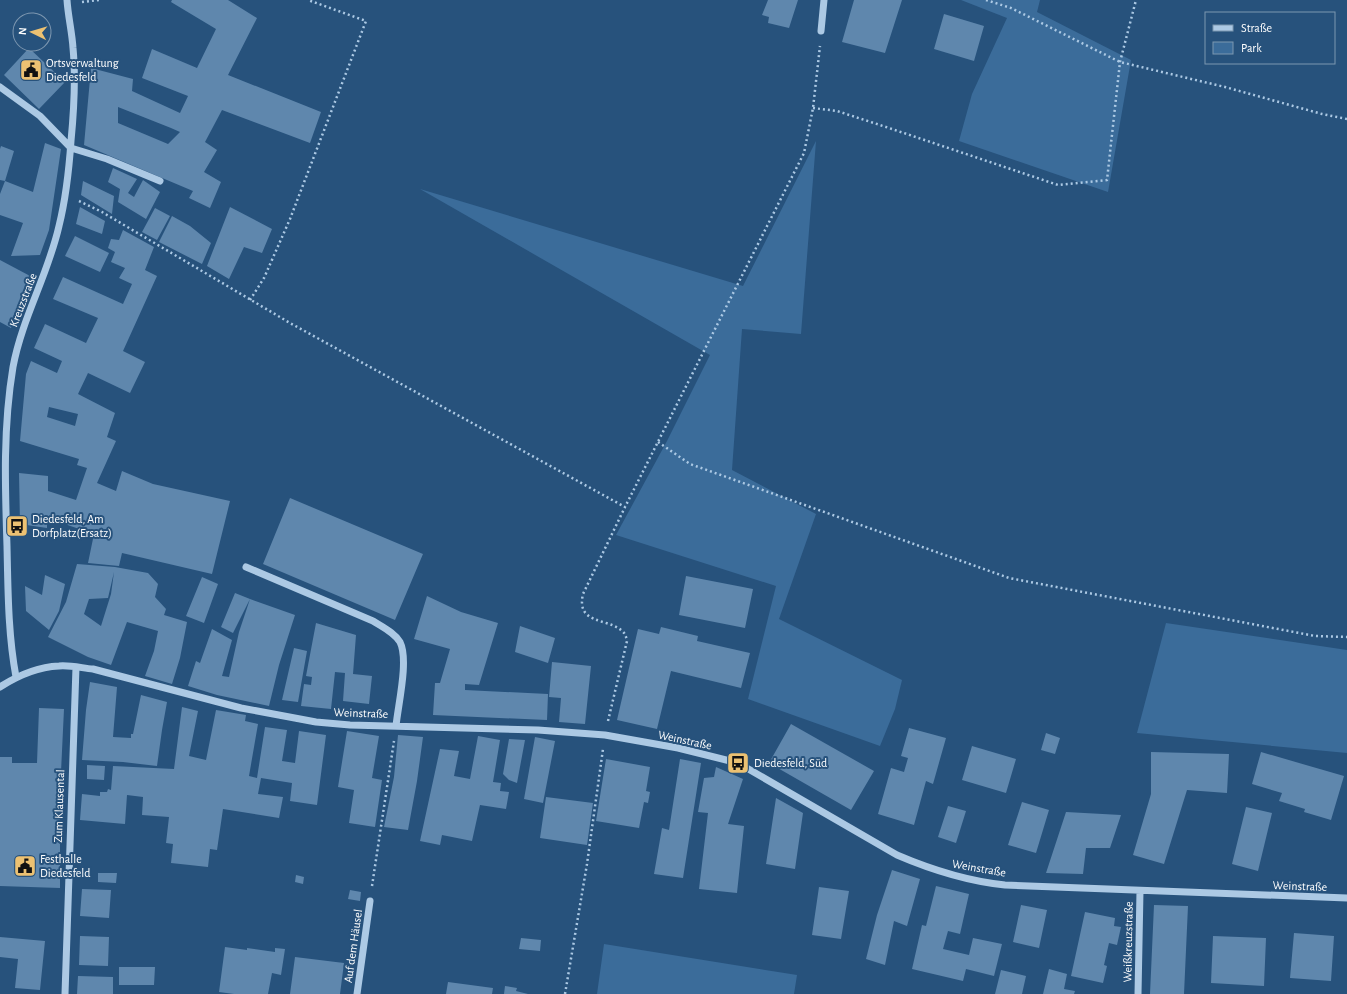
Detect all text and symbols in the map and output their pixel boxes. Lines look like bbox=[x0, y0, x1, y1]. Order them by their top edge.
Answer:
north arrow bbox=[12, 12, 52, 52]
legend bbox=[1205, 12, 1335, 64]
text: Straße bbox=[1241, 22, 1272, 34]
text: N bbox=[17, 27, 28, 35]
text: Park bbox=[1241, 42, 1262, 54]
public building icon: Ortsverwaltung Diedesfeld bbox=[18, 57, 44, 83]
place label: Ortsverwaltung Diedesfeld bbox=[46, 57, 119, 83]
street label: Kreuzstraße bbox=[7, 271, 39, 329]
bus stop icon: Diedesfeld, Am Dorfplatz(Ersatz) bbox=[4, 513, 30, 539]
place label: Diedesfeld, Am Dorfplatz(Ersatz) bbox=[32, 513, 112, 539]
street label: Weinstraße bbox=[334, 706, 388, 720]
street label: Weinstraße bbox=[657, 728, 713, 752]
bus stop icon: Diedesfeld, Süd bbox=[725, 750, 751, 776]
place label: Diedesfeld, Süd bbox=[754, 757, 827, 769]
street label: Zum Klausental bbox=[52, 769, 66, 843]
public building icon: Festhalle Diedesfeld bbox=[12, 853, 38, 879]
place label: Festhalle Diedesfeld bbox=[40, 853, 91, 879]
street label: Weinstraße bbox=[951, 857, 1007, 879]
street label: Weinstraße bbox=[1273, 879, 1327, 893]
street label: Weißkreuzstraße bbox=[1121, 901, 1135, 983]
street label: Auf dem Häusel bbox=[342, 908, 364, 984]

